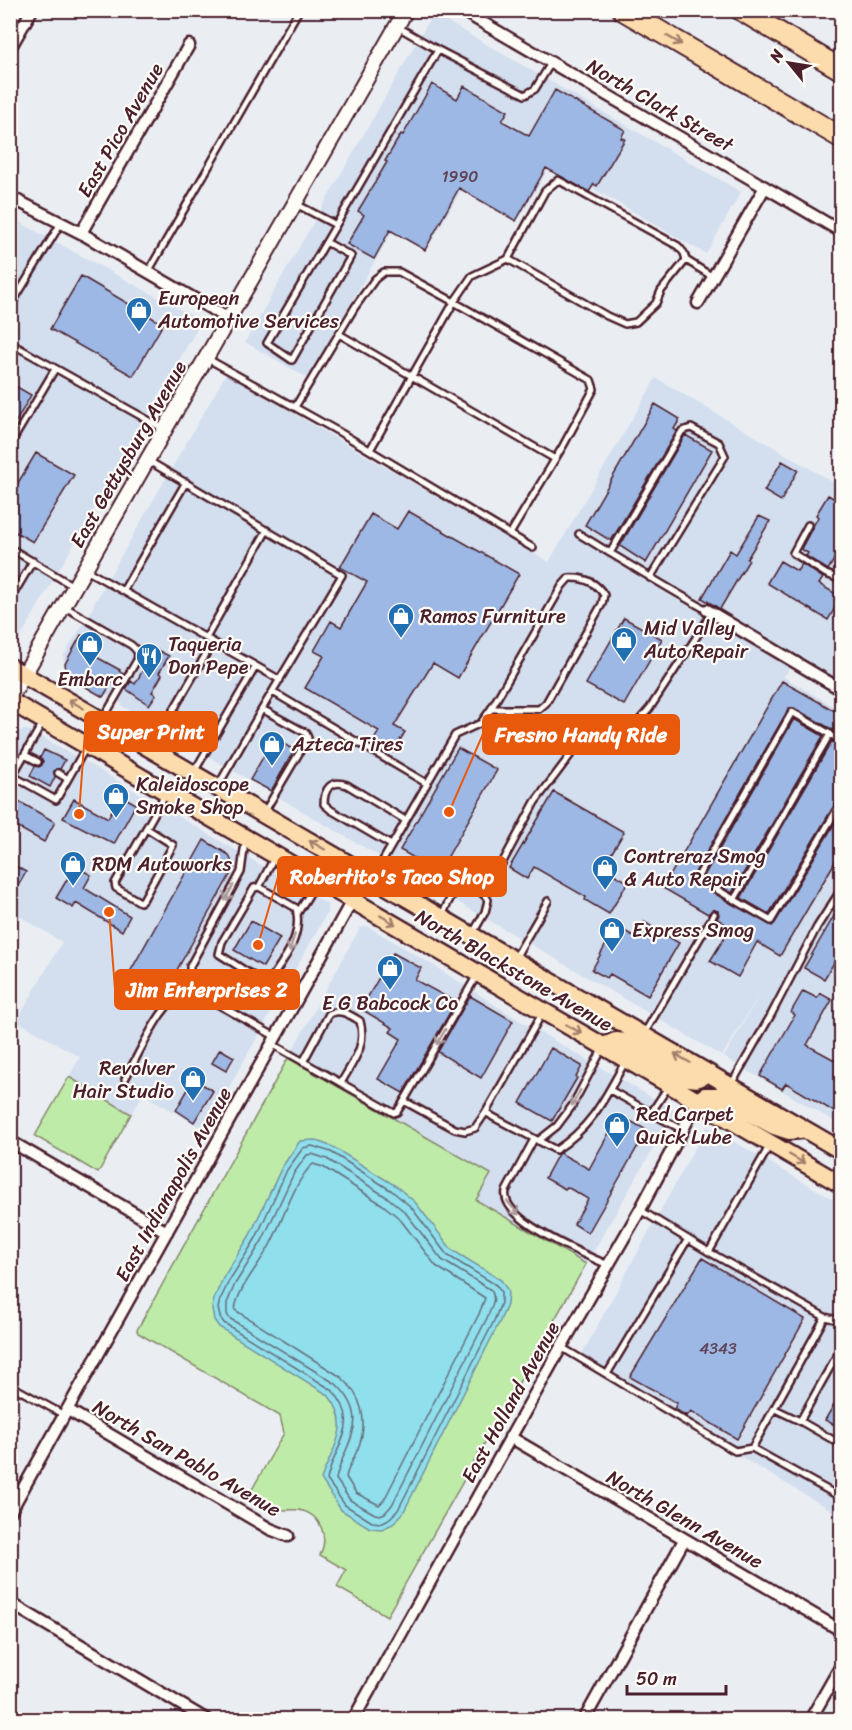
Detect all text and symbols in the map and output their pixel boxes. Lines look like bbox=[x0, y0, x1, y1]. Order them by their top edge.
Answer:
north arrow bbox=[759, 33, 819, 93]
one-way arrow bbox=[665, 34, 682, 46]
text: N bbox=[761, 43, 792, 69]
street label: North Clark Street bbox=[579, 49, 741, 162]
street label: East Pico Avenue bbox=[68, 56, 173, 204]
house number: 1990 bbox=[442, 162, 478, 191]
place label: European Automotive Services bbox=[157, 281, 340, 339]
shop icon: European Automotive Services bbox=[124, 295, 154, 333]
street label: East Gettysburg Avenue bbox=[60, 353, 197, 555]
place label: Ramos Furniture bbox=[420, 599, 566, 634]
shop icon: Ramos Furniture bbox=[386, 601, 416, 639]
place label: Mid Valley Auto Repair bbox=[643, 611, 749, 669]
shop icon: Mid Valley Auto Repair bbox=[609, 625, 639, 663]
place label: Taqueria Don Pepe bbox=[168, 627, 249, 685]
shop icon: Embarc bbox=[75, 629, 105, 667]
restaurant icon: Taqueria Don Pepe bbox=[134, 641, 164, 679]
place label: Embarc bbox=[57, 662, 123, 697]
one-way arrow bbox=[68, 698, 85, 710]
callout: Super Print bbox=[85, 712, 217, 751]
text: Super Print bbox=[96, 713, 206, 751]
callout: Fresno Handy Ride bbox=[483, 715, 679, 754]
text: Fresno Handy Ride bbox=[494, 716, 667, 754]
place label: Azteca Tires bbox=[291, 727, 404, 762]
shop icon: Azteca Tires bbox=[257, 729, 287, 767]
place label: Kaleidoscope Smoke Shop bbox=[136, 767, 249, 825]
shop icon: Kaleidoscope Smoke Shop bbox=[101, 781, 131, 819]
one-way arrow bbox=[309, 839, 326, 851]
place label: Contreraz Smog & Auto Repair bbox=[624, 839, 766, 897]
place label: RDM Autoworks bbox=[92, 847, 233, 882]
shop icon: RDM Autoworks bbox=[58, 849, 88, 887]
shop icon: Contreraz Smog & Auto Repair bbox=[590, 853, 620, 891]
callout: Robertito's Taco Shop bbox=[278, 857, 506, 896]
text: Robertito's Taco Shop bbox=[289, 858, 495, 896]
one-way arrow bbox=[223, 884, 235, 901]
street label: North Blackstone Avenue bbox=[408, 899, 620, 1042]
place label: Express Smog bbox=[632, 913, 754, 948]
one-way arrow bbox=[379, 914, 396, 926]
shop icon: Express Smog bbox=[597, 915, 627, 953]
one-way arrow bbox=[286, 933, 297, 952]
shop icon: E G Babcock Co bbox=[375, 953, 405, 991]
callout: Jim Enterprises 2 bbox=[115, 970, 299, 1009]
text: Jim Enterprises 2 bbox=[125, 971, 288, 1009]
place label: E G Babcock Co bbox=[322, 986, 458, 1021]
one-way arrow bbox=[565, 1023, 582, 1035]
one-way arrow bbox=[434, 1028, 446, 1045]
place label: Revolver Hair Studio bbox=[73, 1051, 176, 1109]
one-way arrow bbox=[674, 1052, 691, 1064]
shop icon: Revolver Hair Studio bbox=[178, 1064, 208, 1102]
street label: East Indianapolis Avenue bbox=[105, 1080, 242, 1288]
one-way arrow bbox=[570, 1089, 582, 1106]
place label: Red Carpet Quick Lube bbox=[636, 1097, 734, 1155]
shop icon: Red Carpet Quick Lube bbox=[602, 1110, 632, 1148]
one-way arrow bbox=[788, 1153, 805, 1165]
one-way arrow bbox=[507, 1200, 520, 1216]
street label: East Holland Avenue bbox=[451, 1315, 570, 1490]
house number: 4343 bbox=[699, 1334, 737, 1363]
street label: North San Pablo Avenue bbox=[86, 1390, 288, 1527]
street label: North Glenn Avenue bbox=[600, 1460, 770, 1579]
scale bar bbox=[627, 1658, 726, 1696]
text: 50 m bbox=[636, 1663, 677, 1695]

